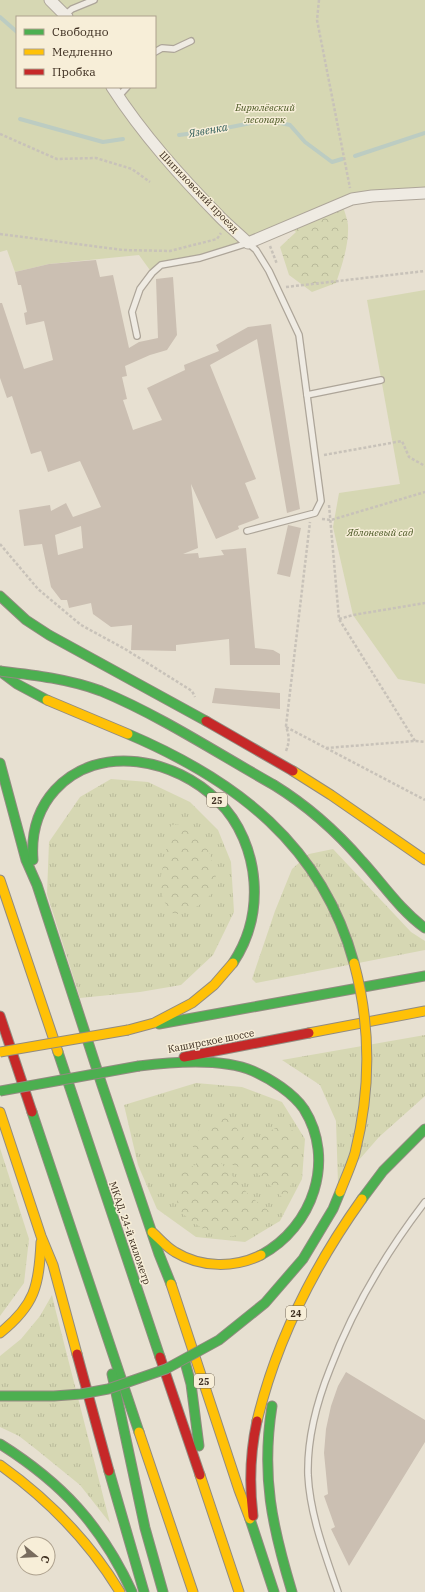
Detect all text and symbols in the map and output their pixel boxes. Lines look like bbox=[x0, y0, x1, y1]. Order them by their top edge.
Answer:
legend bbox=[16, 16, 156, 88]
text: Свободно bbox=[52, 24, 109, 39]
text: Медленно bbox=[52, 44, 113, 59]
text: Пробка bbox=[52, 64, 96, 79]
park label: Бирюлёвский лесопарк bbox=[234, 101, 295, 126]
water label: Язвенка bbox=[186, 120, 229, 141]
street label: Шипиловский проезд bbox=[157, 148, 241, 236]
park label: Яблоневый сад bbox=[346, 526, 413, 539]
road number: 25 bbox=[207, 793, 227, 807]
street label: Каширское шоссе bbox=[167, 1026, 255, 1056]
street label: МКАД, 24-й километр bbox=[106, 1180, 154, 1286]
road number: 24 bbox=[286, 1306, 306, 1320]
road number: 25 bbox=[194, 1374, 214, 1388]
north arrow bbox=[16, 1536, 56, 1576]
text: С bbox=[38, 1553, 53, 1565]

